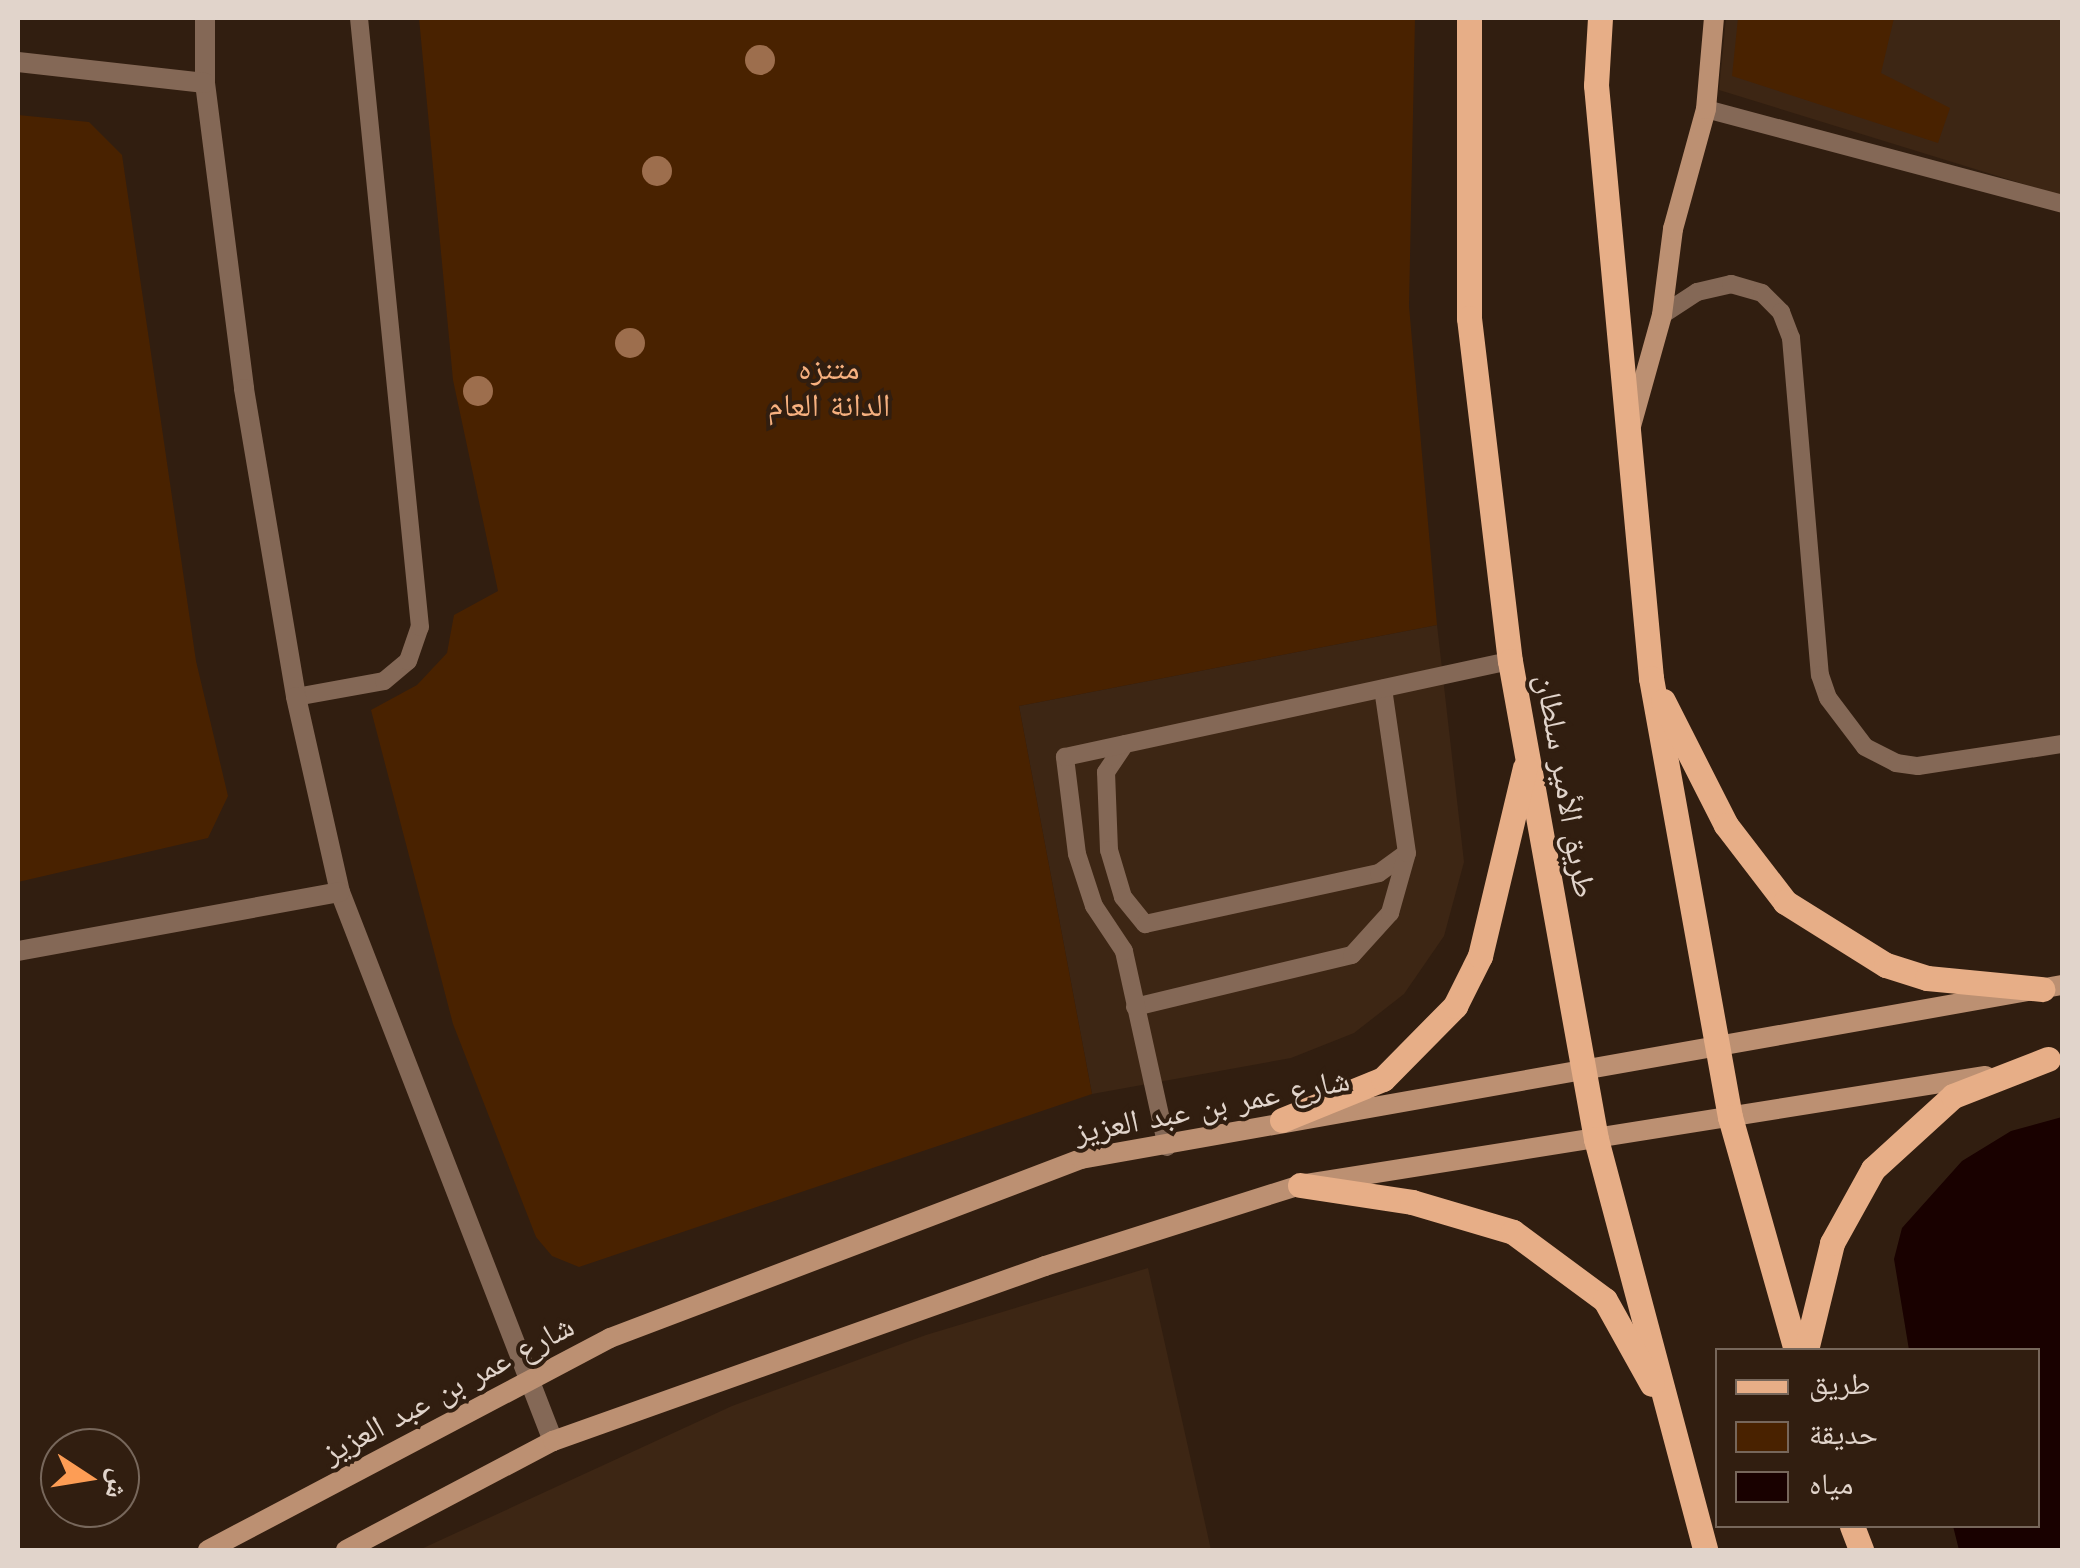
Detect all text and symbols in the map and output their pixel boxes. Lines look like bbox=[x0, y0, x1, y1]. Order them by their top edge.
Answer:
park label: متنزه الدانة العام bbox=[768, 350, 890, 425]
street label: طريق الأمير سلطان bbox=[1527, 671, 1605, 901]
street label: شارع عمر بن عبد العزيز bbox=[1071, 1060, 1353, 1152]
street label: شارع عمر بن عبد العزيز bbox=[316, 1306, 580, 1472]
legend bbox=[1715, 1348, 2040, 1528]
text: طريق bbox=[1809, 1366, 1870, 1401]
text: حديقة bbox=[1809, 1416, 1878, 1451]
north arrow bbox=[40, 1428, 140, 1528]
text: ش bbox=[99, 1466, 137, 1502]
text: مياه bbox=[1809, 1466, 1853, 1501]

